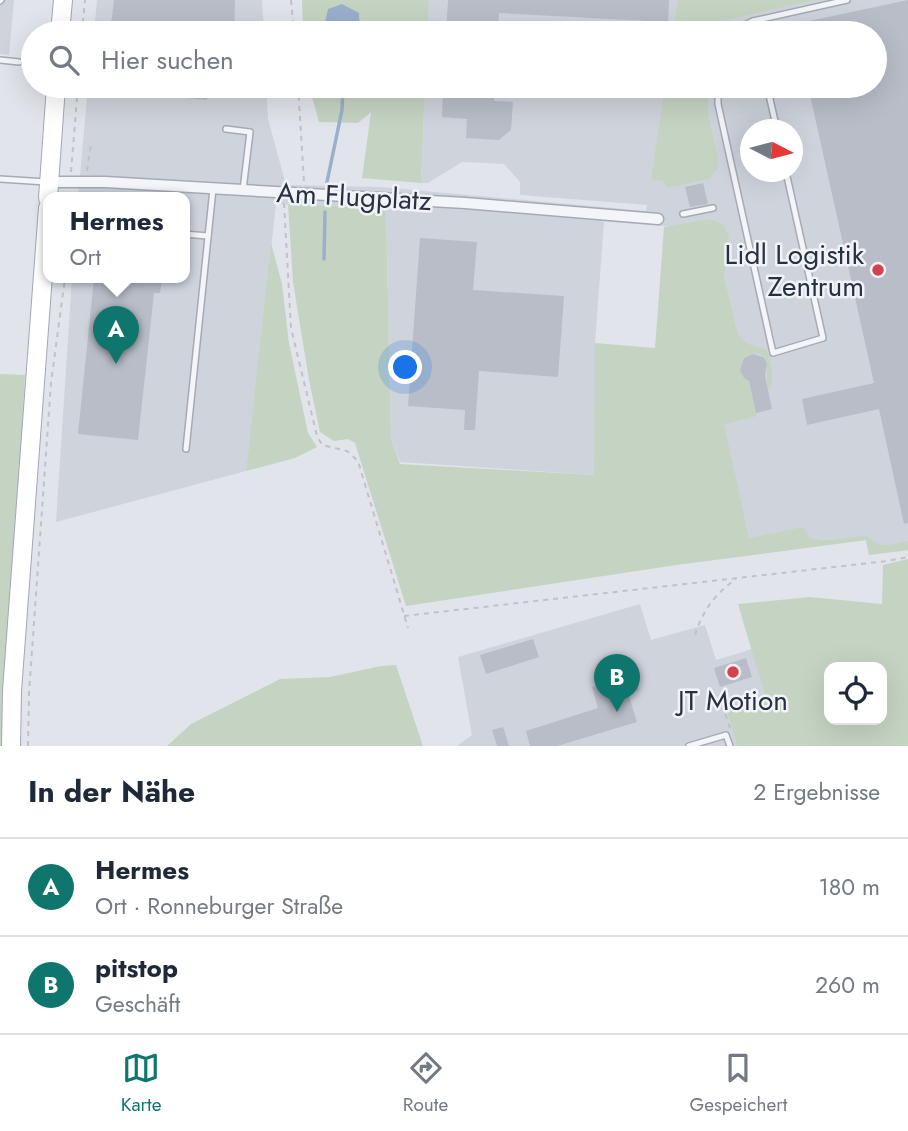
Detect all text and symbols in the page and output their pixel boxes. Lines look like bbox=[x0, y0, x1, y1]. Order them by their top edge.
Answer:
search box bbox=[21, 21, 887, 98]
icon: search bbox=[45, 41, 83, 79]
text: Hier suchen bbox=[101, 41, 234, 79]
north arrow bbox=[740, 119, 803, 182]
street label: Am Flugplatz bbox=[275, 172, 433, 221]
popup bbox=[43, 192, 190, 283]
text: Hermes bbox=[69, 202, 164, 240]
place label: Lidl Logistik Zentrum bbox=[725, 234, 865, 307]
text: Ort bbox=[69, 240, 101, 274]
marker: Lidl Logistik Zentrum bbox=[870, 262, 886, 278]
pin: A bbox=[93, 306, 139, 364]
your location bbox=[388, 350, 422, 384]
pin: B bbox=[594, 654, 640, 712]
map controls bbox=[824, 662, 887, 725]
button: locate bbox=[824, 662, 887, 725]
marker: JT Motion bbox=[725, 664, 741, 680]
place label: JT Motion bbox=[674, 680, 788, 721]
text: In der Nähe bbox=[28, 770, 195, 813]
text: 2 Ergebnisse bbox=[753, 775, 880, 809]
text: Hermes bbox=[95, 851, 189, 889]
text: A bbox=[43, 870, 59, 904]
text: 180 m bbox=[818, 870, 880, 904]
text: Ort · Ronneburger Straße bbox=[95, 889, 343, 923]
text: pitstop bbox=[95, 949, 178, 987]
text: B bbox=[43, 968, 59, 1002]
text: 260 m bbox=[815, 968, 880, 1002]
text: Geschäft bbox=[95, 987, 180, 1021]
tab: Karte bbox=[121, 1049, 161, 1118]
tab: Route bbox=[403, 1049, 448, 1118]
tab: Gespeichert bbox=[690, 1049, 787, 1118]

